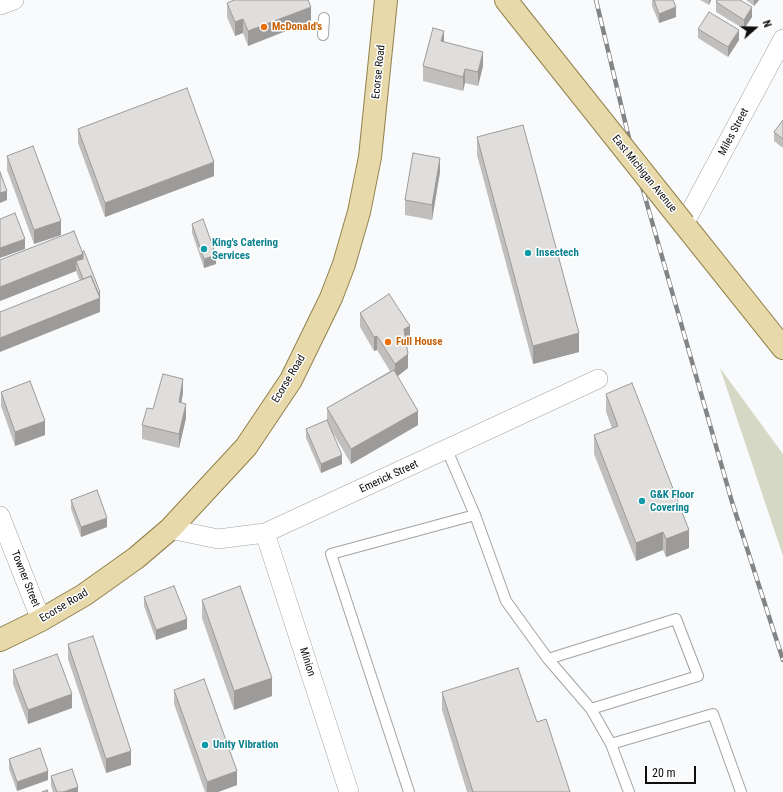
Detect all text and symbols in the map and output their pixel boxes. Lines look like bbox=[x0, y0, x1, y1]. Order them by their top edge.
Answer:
north arrow bbox=[735, 8, 775, 48]
text: N bbox=[759, 18, 774, 29]
place label: McDonald's bbox=[272, 20, 322, 34]
marker: McDonald's bbox=[259, 22, 269, 32]
street label: Ecorse Road bbox=[370, 44, 388, 100]
street label: Miles Street bbox=[716, 106, 752, 158]
street label: East Michigan Avenue bbox=[609, 133, 679, 215]
place label: King's Catering Services bbox=[212, 236, 278, 262]
marker: King's Catering Services bbox=[199, 244, 209, 254]
place label: Insectech bbox=[536, 246, 579, 260]
marker: Insectech bbox=[523, 248, 533, 258]
place label: Full House bbox=[396, 335, 442, 349]
marker: Full House bbox=[383, 337, 393, 347]
street label: Ecorse Road bbox=[269, 352, 309, 406]
street label: Emerick Street bbox=[358, 458, 420, 496]
place label: G&K Floor Covering bbox=[650, 488, 694, 514]
marker: G&K Floor Covering bbox=[637, 496, 647, 506]
street label: Towner Street bbox=[8, 549, 42, 609]
street label: Ecorse Road bbox=[37, 586, 91, 626]
street label: Minion bbox=[296, 646, 318, 678]
place label: Unity Vibration bbox=[213, 738, 279, 752]
marker: Unity Vibration bbox=[200, 740, 210, 750]
scale bar bbox=[647, 758, 698, 784]
text: 20 m bbox=[652, 766, 676, 780]

